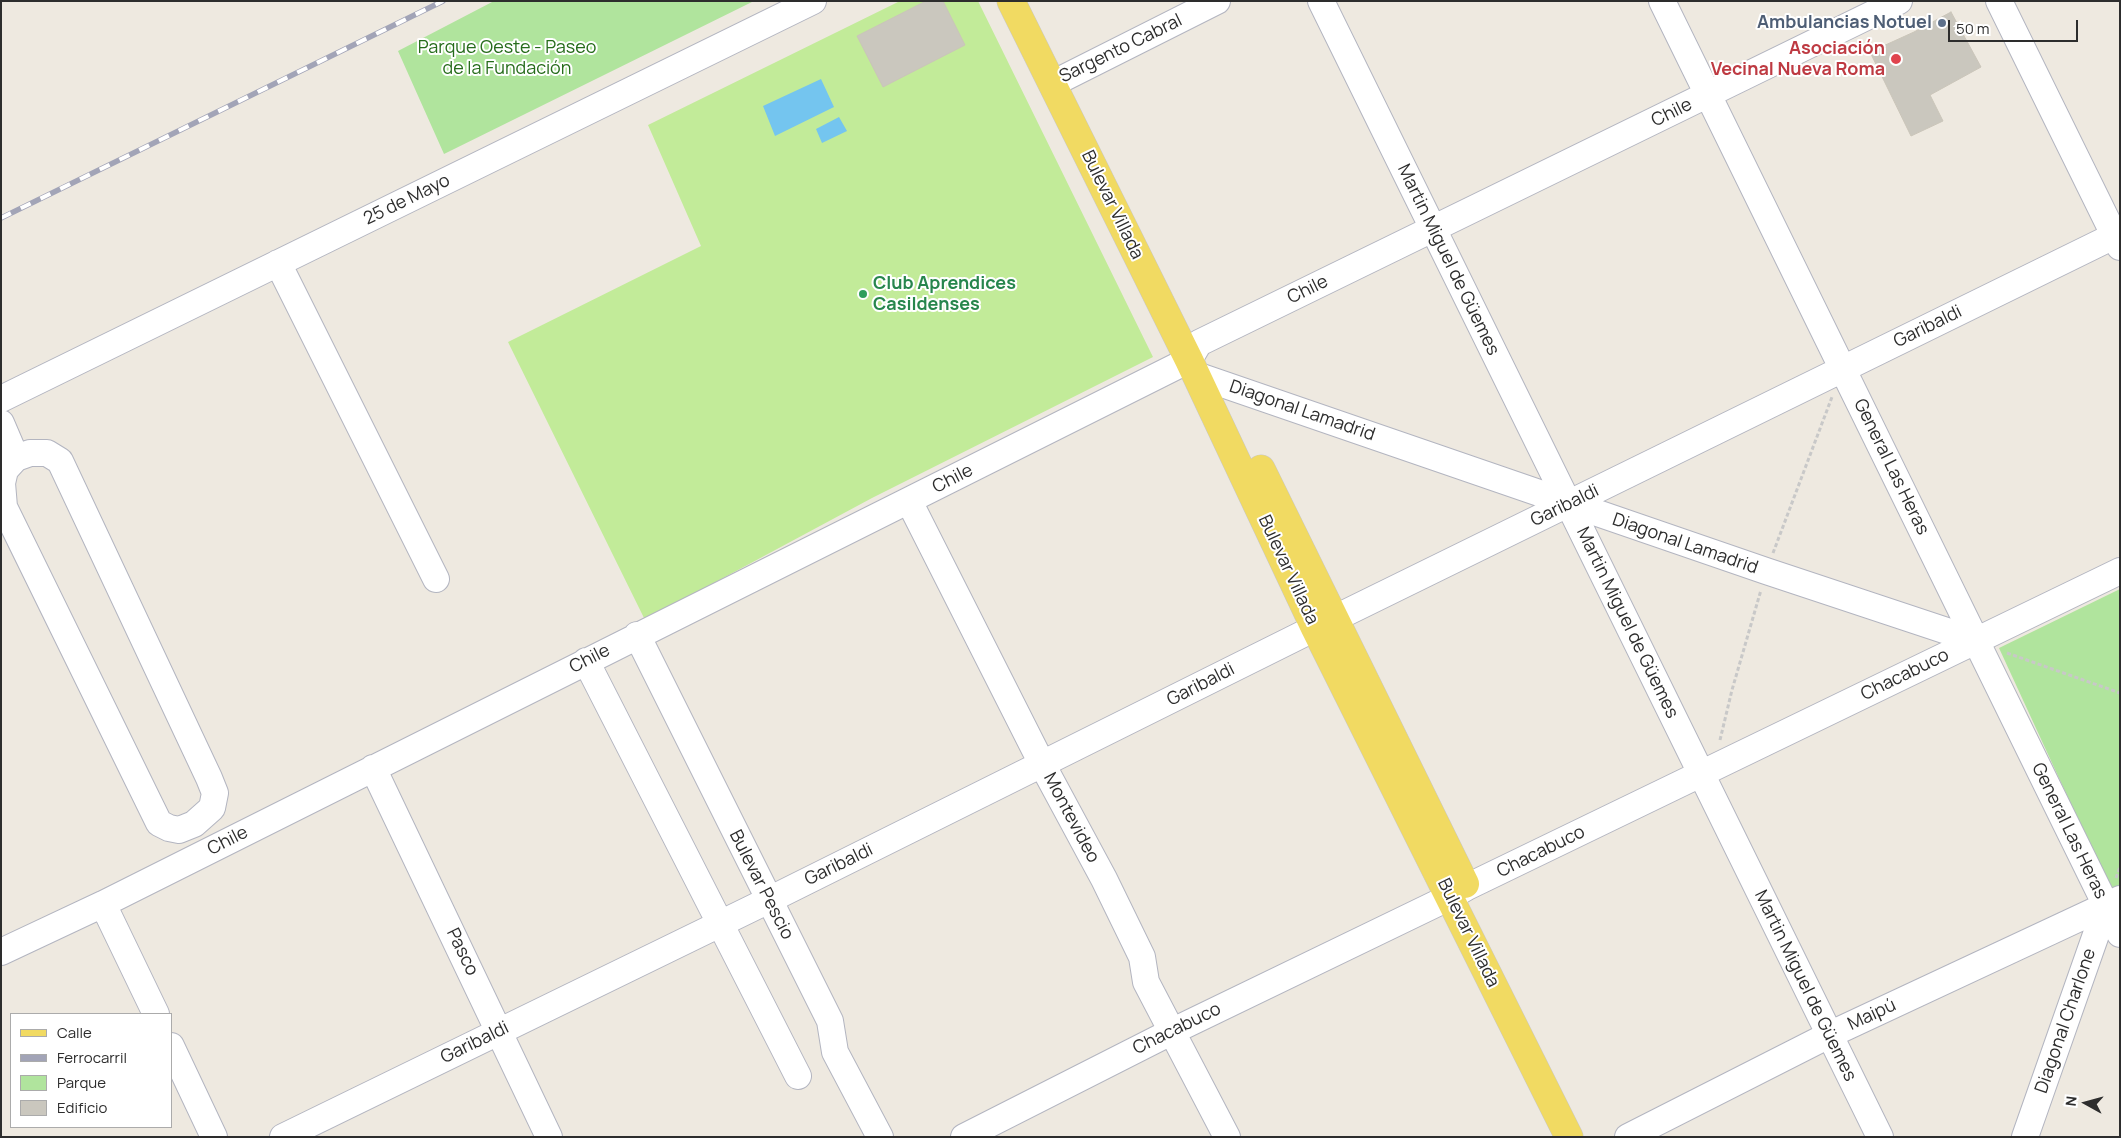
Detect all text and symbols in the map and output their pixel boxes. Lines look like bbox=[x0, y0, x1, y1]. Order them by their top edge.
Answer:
street label: Sargento Cabral bbox=[1056, 10, 1186, 88]
scale bar bbox=[1951, 10, 2081, 42]
place label: Ambulancias Notuel bbox=[1757, 12, 1932, 34]
marker: Ambulancias Notuel bbox=[1936, 17, 1948, 29]
text: 50 m bbox=[1956, 18, 1990, 39]
park label: Parque Oeste - Paseo de la Fundación bbox=[418, 37, 596, 80]
place label: Asociación Vecinal Nueva Roma bbox=[1711, 38, 1885, 80]
marker: Asociación Vecinal Nueva Roma bbox=[1889, 52, 1903, 66]
street label: Chile bbox=[1648, 94, 1696, 132]
street label: Bulevar Villada bbox=[1076, 147, 1148, 263]
street label: Martin Miguel de Güemes bbox=[1392, 161, 1504, 359]
street label: 25 de Mayo bbox=[360, 170, 454, 230]
street label: Chile bbox=[1284, 271, 1332, 309]
place label: Club Aprendices Casildenses bbox=[873, 273, 1016, 316]
marker: Club Aprendices Casildenses bbox=[857, 288, 869, 300]
street label: Garibaldi bbox=[1890, 301, 1966, 353]
street label: Diagonal Lamadrid bbox=[1226, 376, 1378, 446]
street label: General Las Heras bbox=[1849, 395, 1933, 539]
street label: Chile bbox=[929, 460, 977, 498]
street label: Garibaldi bbox=[1527, 480, 1603, 532]
street label: Diagonal Lamadrid bbox=[1609, 509, 1761, 579]
street label: Bulevar Villada bbox=[1253, 512, 1323, 628]
street label: Martin Miguel de Güemes bbox=[1571, 524, 1683, 722]
street label: Chile bbox=[566, 640, 614, 678]
street label: Chacabuco bbox=[1858, 644, 1952, 706]
street label: Garibaldi bbox=[1164, 659, 1238, 711]
street label: General Las Heras bbox=[2027, 759, 2111, 903]
street label: Montevideo bbox=[1038, 769, 1104, 867]
street label: Chacabuco bbox=[1494, 821, 1588, 883]
street label: Chile bbox=[204, 822, 252, 860]
street label: Bulevar Pescio bbox=[724, 827, 798, 943]
street label: Garibaldi bbox=[801, 839, 877, 891]
street label: Bulevar Villada bbox=[1432, 875, 1504, 991]
street label: Martin Miguel de Güemes bbox=[1749, 887, 1861, 1085]
street label: Pasco bbox=[441, 925, 483, 979]
street label: Diagonal Charlone bbox=[2031, 946, 2101, 1096]
street label: Maipú bbox=[1844, 995, 1900, 1035]
street label: Chacabuco bbox=[1130, 998, 1224, 1060]
legend bbox=[10, 1013, 172, 1128]
street label: Garibaldi bbox=[437, 1017, 513, 1069]
text: Calle bbox=[57, 1022, 92, 1043]
text: Ferrocarril bbox=[57, 1047, 127, 1068]
text: Parque bbox=[57, 1072, 106, 1093]
north arrow bbox=[2061, 1078, 2111, 1128]
text: N bbox=[2061, 1095, 2081, 1107]
text: Edificio bbox=[57, 1097, 107, 1118]

